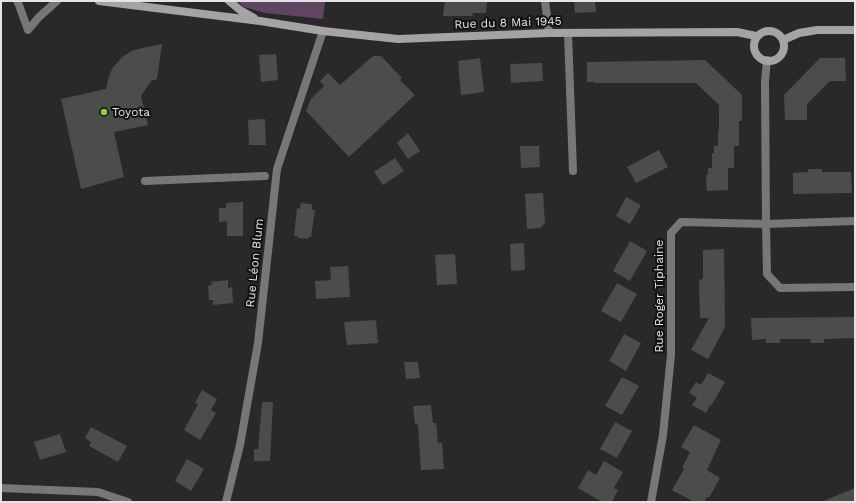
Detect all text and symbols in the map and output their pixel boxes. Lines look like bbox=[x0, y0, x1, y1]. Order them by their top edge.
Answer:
street label: Rue du 8 Mai 1945 bbox=[454, 14, 562, 32]
place label: Toyota bbox=[112, 105, 150, 119]
marker: Toyota bbox=[99, 107, 109, 117]
street label: Rue Léon Blum bbox=[243, 218, 267, 308]
street label: Rue Roger Tiphaine bbox=[652, 239, 666, 353]

